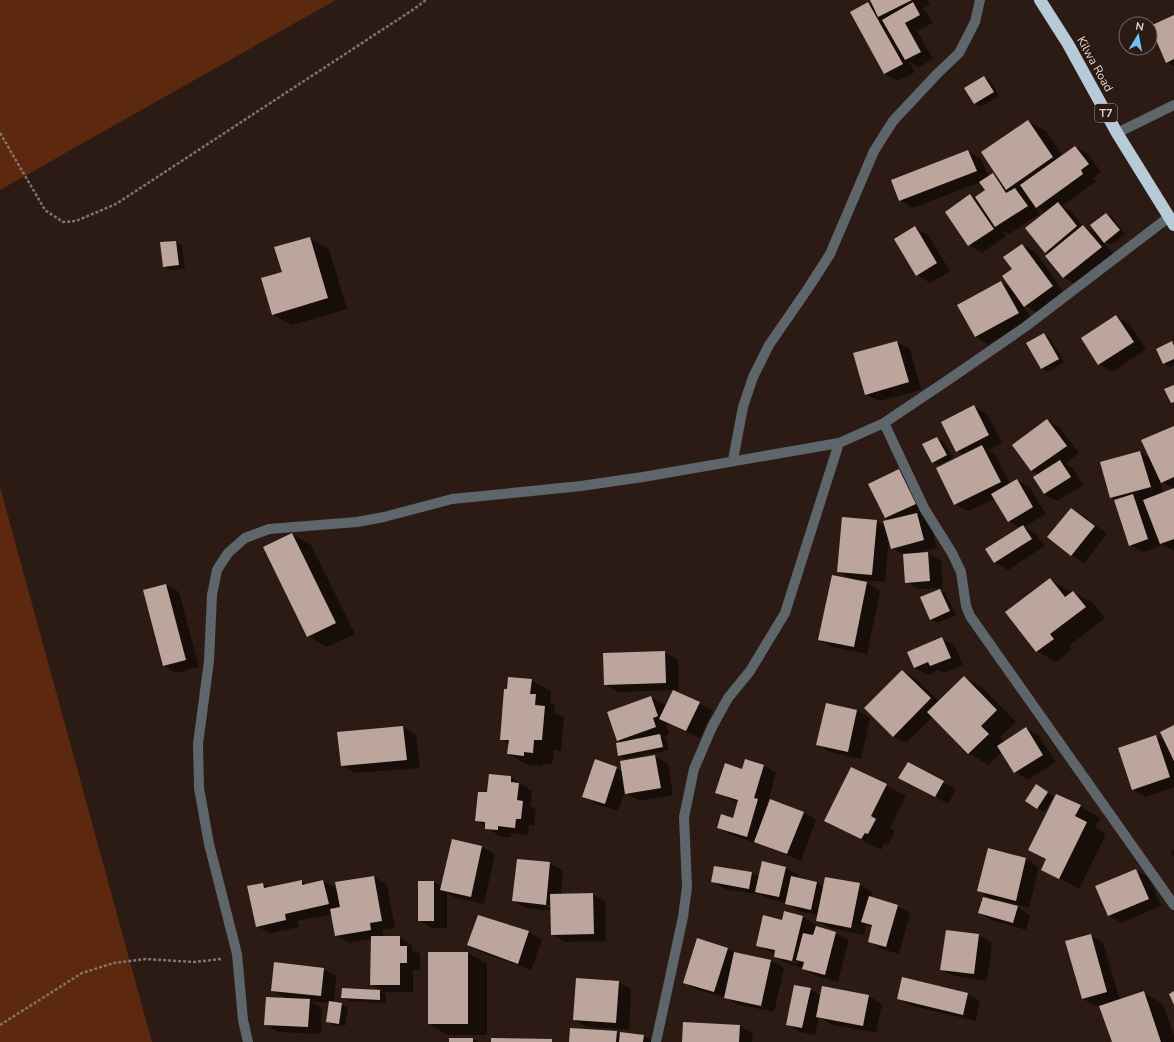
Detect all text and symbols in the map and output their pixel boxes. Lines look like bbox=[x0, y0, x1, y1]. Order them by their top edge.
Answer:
north arrow bbox=[1118, 16, 1158, 56]
text: N bbox=[1134, 19, 1145, 35]
street label: Kilwa Road bbox=[1073, 33, 1117, 95]
road number: T7 bbox=[1095, 104, 1117, 122]

